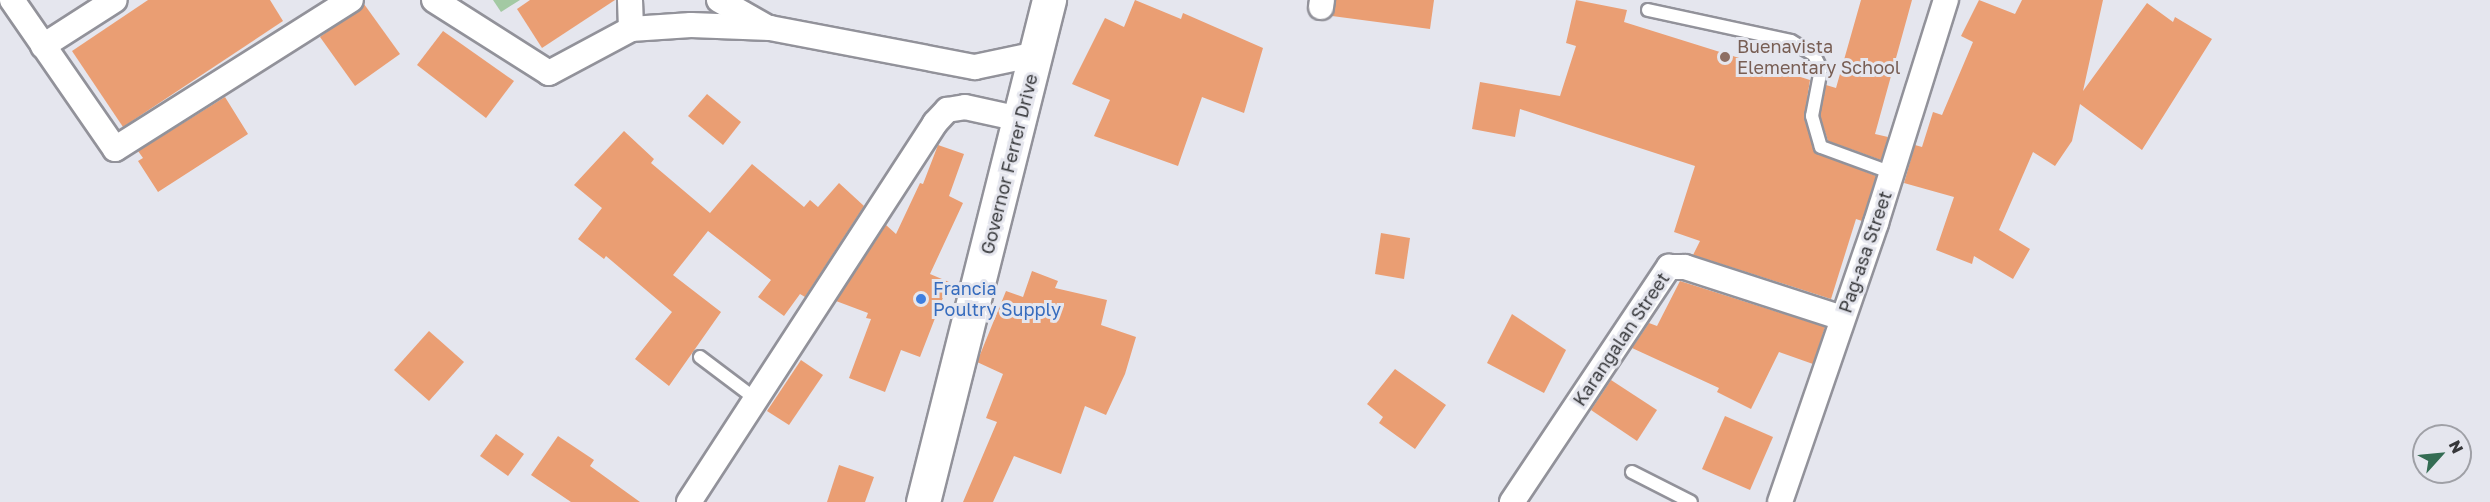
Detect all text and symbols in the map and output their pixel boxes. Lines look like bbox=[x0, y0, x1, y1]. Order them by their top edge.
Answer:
place label: Buenavista Elementary School bbox=[1737, 36, 1901, 78]
marker: Buenavista Elementary School bbox=[1718, 50, 1732, 64]
street label: Governor Ferrer Drive bbox=[976, 72, 1042, 256]
street label: Pag-asa Street bbox=[1834, 188, 1896, 316]
street label: Karangalan Street bbox=[1568, 268, 1674, 410]
place label: Francia Poultry Supply bbox=[933, 278, 1061, 320]
marker: Francia Poultry Supply bbox=[914, 292, 928, 306]
north arrow bbox=[2412, 424, 2472, 484]
text: N bbox=[2445, 437, 2468, 457]

